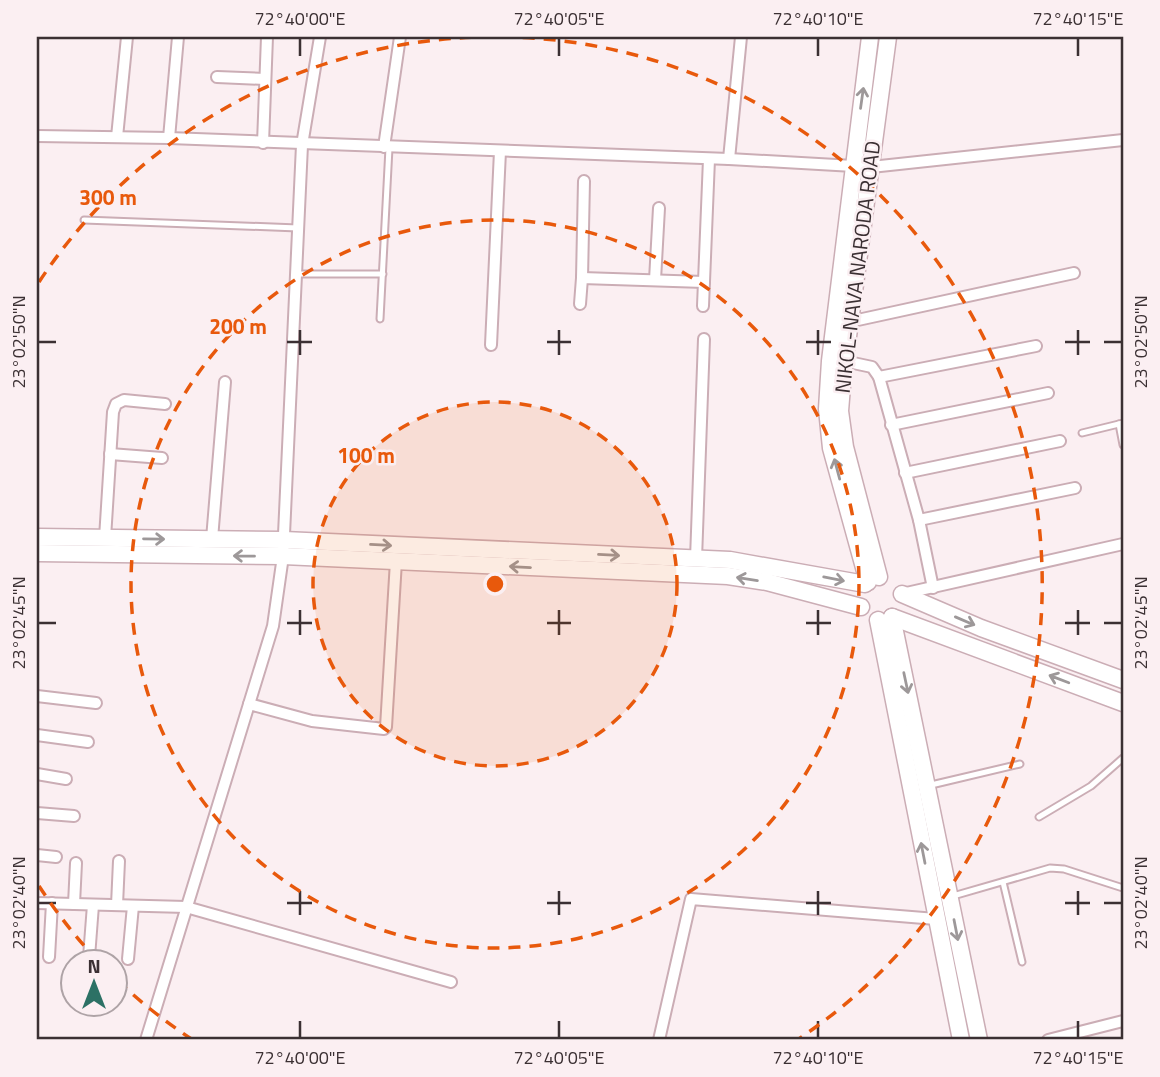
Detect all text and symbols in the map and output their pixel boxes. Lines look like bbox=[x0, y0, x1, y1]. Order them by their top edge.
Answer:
text: 72°40'00"E bbox=[255, 5, 346, 32]
text: 72°40'05"E bbox=[514, 5, 605, 32]
text: 72°40'10"E bbox=[773, 5, 864, 32]
text: 72°40'15"E bbox=[1033, 5, 1124, 32]
one-way arrow bbox=[856, 87, 869, 109]
street label: NIKOL-NAVA NARODA ROAD bbox=[826, 139, 888, 395]
text: 300 m bbox=[79, 181, 137, 213]
text: 23°02'50"N bbox=[5, 295, 32, 389]
text: 23°02'50"N bbox=[1127, 295, 1154, 389]
text: 200 m bbox=[209, 310, 267, 342]
text: 100 m bbox=[337, 439, 395, 471]
one-way arrow bbox=[829, 458, 842, 480]
one-way arrow bbox=[142, 532, 165, 545]
one-way arrow bbox=[370, 538, 393, 551]
one-way arrow bbox=[233, 549, 256, 563]
one-way arrow bbox=[597, 549, 620, 562]
one-way arrow bbox=[509, 560, 532, 573]
centre of rings bbox=[483, 572, 507, 596]
one-way arrow bbox=[736, 572, 759, 585]
one-way arrow bbox=[822, 572, 845, 586]
text: 23°02'45"N bbox=[5, 576, 32, 670]
text: 23°02'45"N bbox=[1127, 576, 1154, 670]
one-way arrow bbox=[954, 615, 976, 628]
one-way arrow bbox=[900, 671, 914, 694]
one-way arrow bbox=[1049, 672, 1071, 684]
one-way arrow bbox=[916, 842, 929, 865]
text: 23°02'40"N bbox=[5, 856, 32, 950]
text: 23°02'40"N bbox=[1127, 856, 1154, 950]
one-way arrow bbox=[950, 918, 964, 941]
north arrow bbox=[60, 948, 130, 1018]
text: N bbox=[87, 951, 101, 980]
text: 72°40'00"E bbox=[255, 1044, 346, 1071]
text: 72°40'05"E bbox=[514, 1044, 605, 1071]
text: 72°40'10"E bbox=[773, 1044, 864, 1071]
text: 72°40'15"E bbox=[1033, 1044, 1124, 1071]

